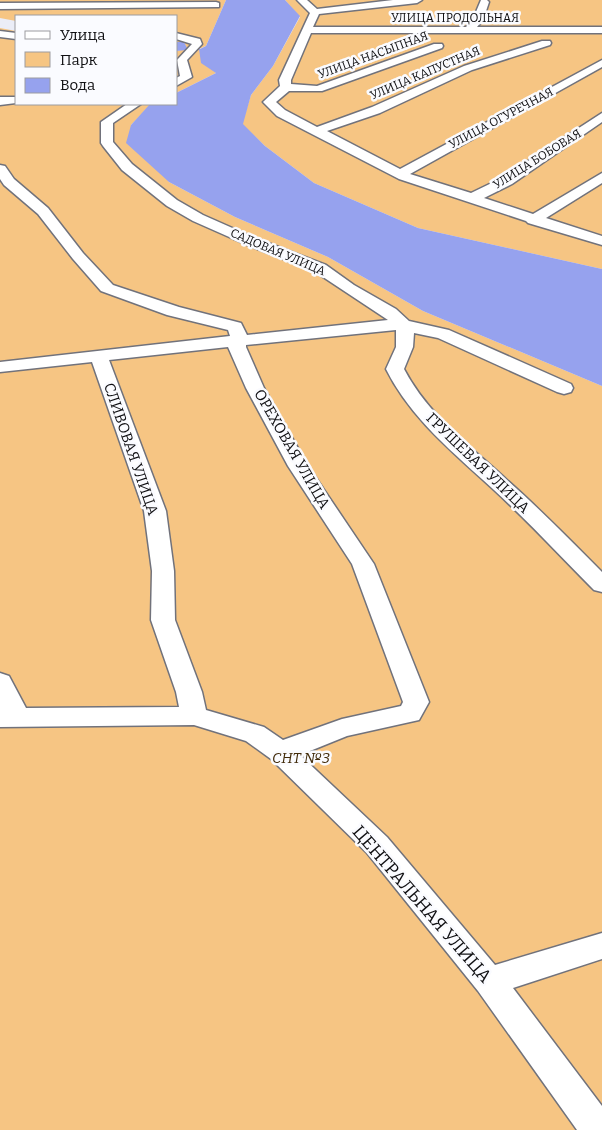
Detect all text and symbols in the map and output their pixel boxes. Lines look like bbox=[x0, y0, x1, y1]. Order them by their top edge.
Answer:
street label: УЛИЦА ПРОДОЛЬНАЯ bbox=[391, 11, 519, 25]
legend bbox=[15, 15, 178, 105]
text: Улица bbox=[60, 26, 106, 44]
street label: УЛИЦА НАСЫПНАЯ bbox=[316, 29, 430, 81]
street label: УЛИЦА КАПУСТНАЯ bbox=[368, 43, 482, 103]
text: Парк bbox=[60, 51, 98, 69]
text: Вода bbox=[60, 76, 95, 94]
street label: УЛИЦА ОГУРЕЧНАЯ bbox=[446, 84, 556, 151]
street label: УЛИЦА БОБОВАЯ bbox=[490, 126, 584, 192]
street label: САДОВАЯ УЛИЦА bbox=[228, 226, 328, 279]
street label: СЛИВОВАЯ УЛИЦА bbox=[100, 380, 162, 518]
street label: ОРЕХОВАЯ УЛИЦА bbox=[250, 386, 334, 512]
street label: ГРУШЕВАЯ УЛИЦА bbox=[423, 409, 534, 517]
park label: СНТ №3 bbox=[272, 749, 330, 767]
street label: ЦЕНТРАЛЬНАЯ УЛИЦА bbox=[348, 821, 496, 987]

